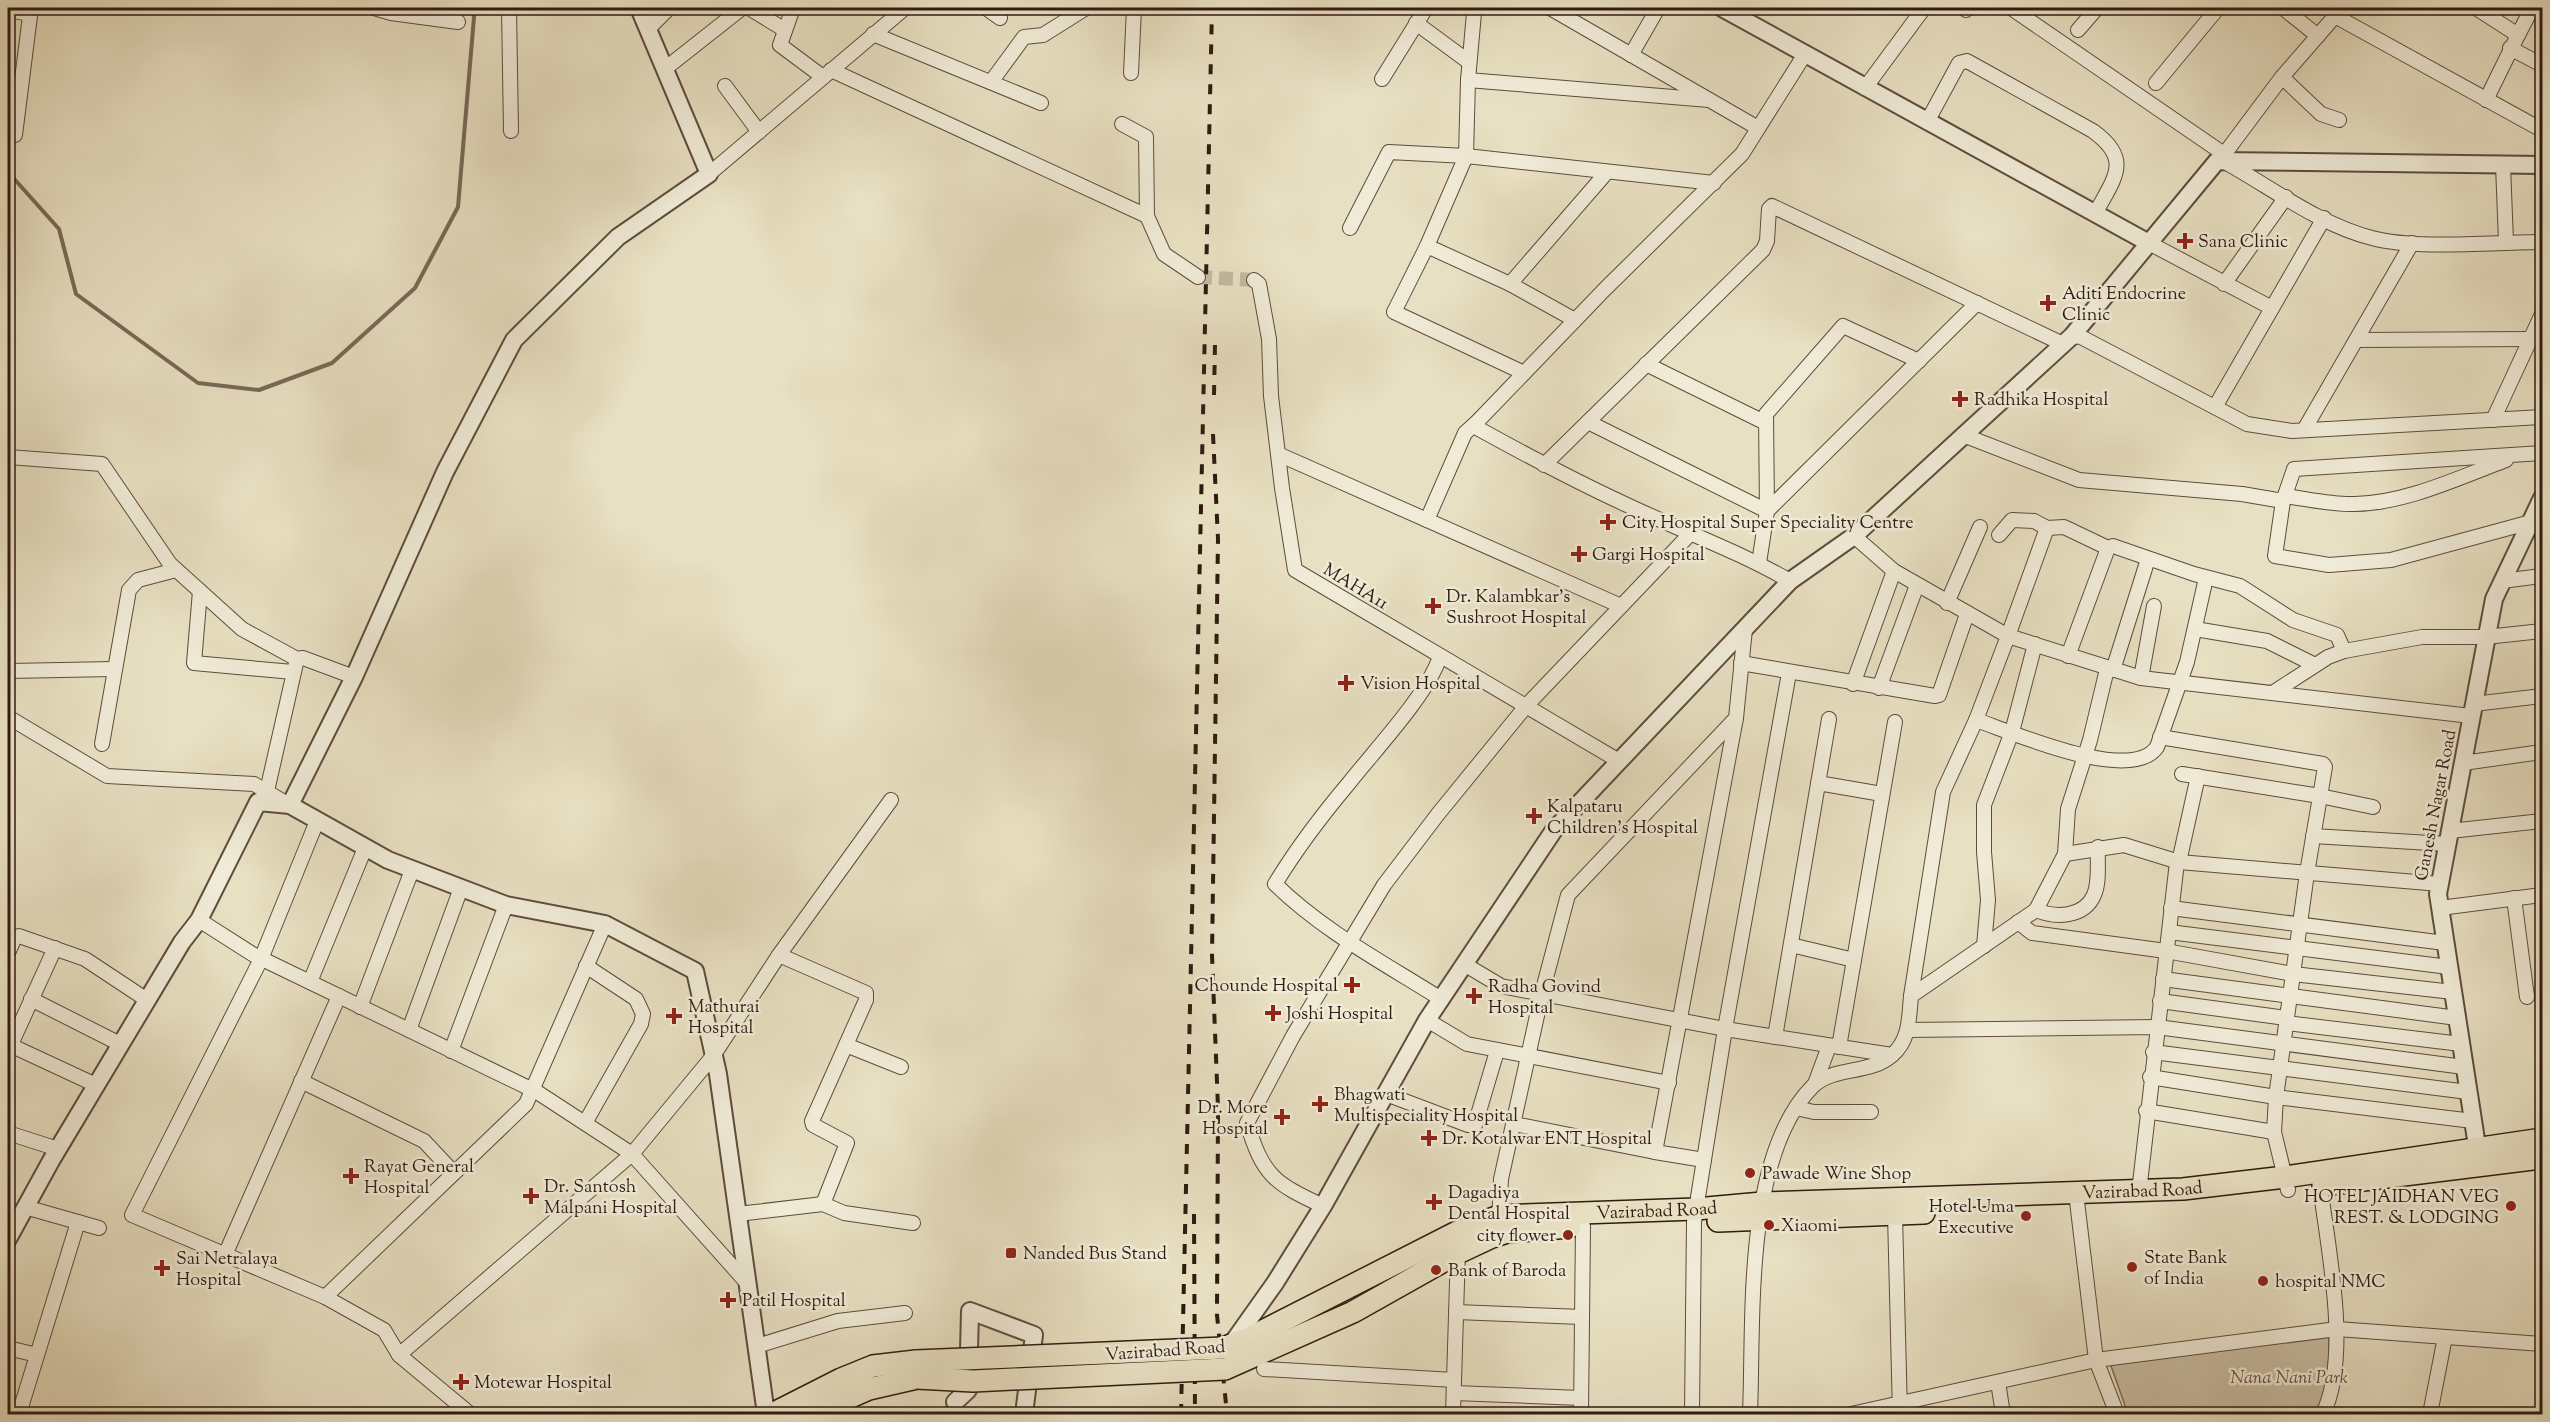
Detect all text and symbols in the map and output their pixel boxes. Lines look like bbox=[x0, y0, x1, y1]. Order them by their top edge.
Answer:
place label: Sana Clinic bbox=[2198, 230, 2288, 256]
marker: Sana Clinic bbox=[2176, 232, 2194, 250]
place label: Aditi Endocrine Clinic bbox=[2062, 282, 2186, 329]
marker: Aditi Endocrine Clinic bbox=[2039, 294, 2057, 312]
place label: Radhika Hospital bbox=[1974, 388, 2108, 414]
marker: Radhika Hospital bbox=[1951, 390, 1969, 408]
place label: City Hospital Super Speciality Centre bbox=[1622, 511, 1914, 537]
marker: City Hospital Super Speciality Centre bbox=[1599, 513, 1617, 531]
place label: Gargi Hospital bbox=[1592, 543, 1705, 569]
marker: Gargi Hospital bbox=[1570, 545, 1588, 563]
street label: MAHA11 bbox=[1317, 558, 1393, 617]
place label: Dr. Kalambkar's Sushroot Hospital bbox=[1446, 585, 1587, 632]
marker: Dr. Kalambkar's Sushroot Hospital bbox=[1424, 597, 1442, 615]
place label: Vision Hospital bbox=[1360, 672, 1481, 698]
marker: Vision Hospital bbox=[1337, 674, 1355, 692]
street label: Ganesh Nagar Road bbox=[2410, 728, 2464, 883]
place label: Kalpataru Children's Hospital bbox=[1547, 795, 1698, 842]
marker: Kalpataru Children's Hospital bbox=[1525, 807, 1543, 825]
place label: Chounde Hospital bbox=[1195, 974, 1338, 1000]
place label: Radha Govind Hospital bbox=[1488, 975, 1601, 1022]
marker: Chounde Hospital bbox=[1343, 976, 1361, 994]
marker: Radha Govind Hospital bbox=[1465, 987, 1483, 1005]
place label: Mathurai Hospital bbox=[688, 995, 760, 1042]
place label: Joshi Hospital bbox=[1285, 1002, 1393, 1028]
marker: Joshi Hospital bbox=[1264, 1004, 1282, 1022]
marker: Mathurai Hospital bbox=[665, 1007, 683, 1025]
place label: Bhagwati Multispeciality Hospital bbox=[1334, 1083, 1518, 1130]
marker: Bhagwati Multispeciality Hospital bbox=[1311, 1095, 1329, 1113]
place label: Dr. More Hospital bbox=[1198, 1096, 1268, 1143]
marker: Dr. More Hospital bbox=[1273, 1108, 1291, 1126]
place label: Dr. Kotalwar ENT Hospital bbox=[1442, 1127, 1652, 1153]
marker: Dr. Kotalwar ENT Hospital bbox=[1420, 1129, 1438, 1147]
place label: Rayat General Hospital bbox=[364, 1155, 474, 1202]
place label: Pawade Wine Shop bbox=[1762, 1162, 1911, 1188]
marker: Pawade Wine Shop bbox=[1743, 1166, 1757, 1180]
marker: Rayat General Hospital bbox=[342, 1167, 360, 1185]
place label: Dr. Santosh Malpani Hospital bbox=[544, 1175, 677, 1222]
street label: Vazirabad Road bbox=[2081, 1176, 2204, 1207]
place label: Dagadiya Dental Hospital bbox=[1448, 1181, 1570, 1228]
place label: HOTEL JAIDHAN VEG REST. & LODGING bbox=[2304, 1185, 2499, 1232]
marker: Dr. Santosh Malpani Hospital bbox=[522, 1187, 540, 1205]
marker: Dagadiya Dental Hospital bbox=[1425, 1193, 1443, 1211]
place label: Hotel Uma Executive bbox=[1929, 1195, 2014, 1242]
street label: Vazirabad Road bbox=[1596, 1196, 1718, 1228]
marker: HOTEL JAIDHAN VEG REST. & LODGING bbox=[2504, 1199, 2518, 1213]
marker: Hotel Uma Executive bbox=[2019, 1209, 2033, 1223]
place label: Xiaomi bbox=[1781, 1214, 1838, 1240]
marker: Xiaomi bbox=[1762, 1218, 1776, 1232]
place label: city flower bbox=[1477, 1224, 1556, 1250]
marker: city flower bbox=[1561, 1228, 1575, 1242]
place label: Nanded Bus Stand bbox=[1023, 1242, 1167, 1268]
marker: Nanded Bus Stand bbox=[1004, 1246, 1018, 1260]
place label: State Bank of India bbox=[2144, 1246, 2228, 1293]
place label: Sai Netralaya Hospital bbox=[176, 1247, 278, 1294]
marker: Sai Netralaya Hospital bbox=[153, 1259, 171, 1277]
place label: Bank of Baroda bbox=[1448, 1259, 1566, 1285]
marker: State Bank of India bbox=[2125, 1260, 2139, 1274]
marker: Bank of Baroda bbox=[1429, 1263, 1443, 1277]
place label: hospital NMC bbox=[2275, 1270, 2386, 1296]
marker: hospital NMC bbox=[2256, 1274, 2270, 1288]
place label: Patil Hospital bbox=[742, 1289, 846, 1315]
marker: Patil Hospital bbox=[719, 1291, 737, 1309]
street label: Vazirabad Road bbox=[1104, 1335, 1226, 1369]
park label: Nana Nani Park bbox=[2230, 1366, 2348, 1392]
place label: Motewar Hospital bbox=[474, 1371, 612, 1397]
marker: Motewar Hospital bbox=[452, 1373, 470, 1391]

